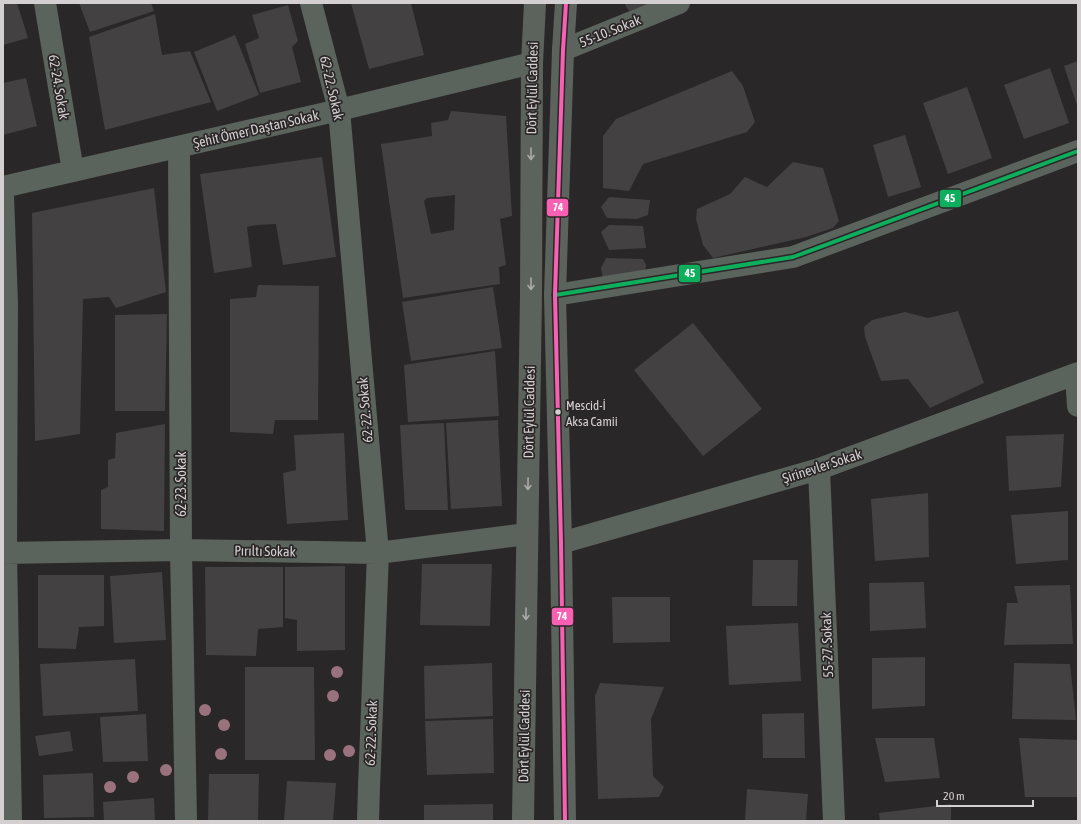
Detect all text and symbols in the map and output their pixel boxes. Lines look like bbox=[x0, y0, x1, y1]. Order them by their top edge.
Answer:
street label: 55-10. Sokak bbox=[577, 11, 643, 51]
street label: Dört Eylül Caddesi bbox=[523, 41, 541, 135]
street label: 62-24. Sokak bbox=[45, 53, 73, 121]
street label: 62-22. Sokak bbox=[317, 54, 347, 122]
street label: Şehit Ömer Daştan Sokak bbox=[191, 107, 321, 151]
one-way arrow bbox=[527, 147, 535, 160]
line badge: 45 bbox=[939, 189, 962, 208]
text: 45 bbox=[944, 192, 955, 204]
line badge: 74 bbox=[546, 198, 569, 217]
text: 74 bbox=[553, 201, 563, 213]
line badge: 45 bbox=[678, 264, 701, 283]
text: 45 bbox=[684, 267, 695, 279]
one-way arrow bbox=[527, 277, 535, 290]
street label: Dört Eylül Caddesi bbox=[520, 365, 538, 459]
street label: 62-22. Sokak bbox=[354, 377, 376, 443]
place label: Mescid-İ Aksa Camii bbox=[566, 398, 618, 429]
marker: Mescid-İ Aksa Camii bbox=[553, 407, 563, 417]
street label: Şirinevler Sokak bbox=[780, 446, 864, 486]
street label: 62-23. Sokak bbox=[173, 451, 189, 517]
one-way arrow bbox=[524, 477, 532, 490]
street label: Pırıltı Sokak bbox=[234, 542, 296, 560]
one-way arrow bbox=[522, 607, 530, 620]
line badge: 74 bbox=[551, 607, 574, 626]
text: 74 bbox=[557, 610, 567, 622]
street label: 55-27. Sokak bbox=[818, 612, 836, 678]
street label: Dört Eylül Caddesi bbox=[515, 689, 533, 783]
street label: 62-22. Sokak bbox=[362, 700, 380, 766]
scale bar bbox=[937, 782, 1033, 808]
text: 20 m bbox=[943, 789, 965, 803]

